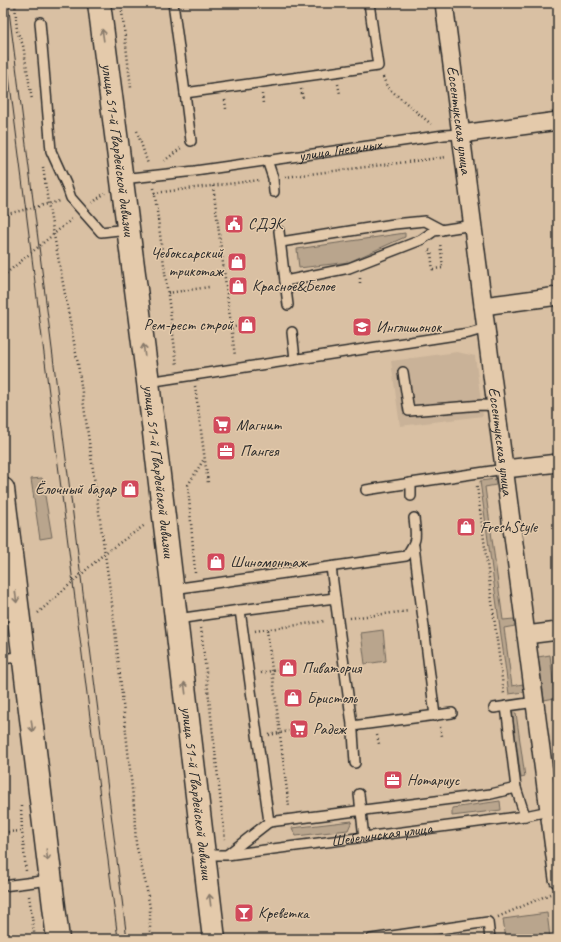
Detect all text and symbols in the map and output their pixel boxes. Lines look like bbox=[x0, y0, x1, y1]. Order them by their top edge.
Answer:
one-way arrow bbox=[99, 29, 107, 42]
street label: улица 51-й Гвардейской дивизии bbox=[97, 61, 139, 238]
street label: Ессентукская улица bbox=[442, 65, 476, 176]
street label: улица Гнесиных bbox=[296, 134, 384, 166]
public building icon: СДЭК bbox=[223, 213, 245, 235]
place label: СДЭК bbox=[248, 214, 286, 234]
place label: Чебоксарский трикотаж bbox=[150, 243, 225, 281]
shop icon: Чебоксарский трикотаж bbox=[226, 251, 248, 273]
shop icon: Красное&Белое bbox=[227, 275, 249, 297]
place label: Красное&Белое bbox=[252, 276, 337, 296]
shop icon: Рем-рест строй bbox=[236, 314, 258, 336]
place label: Рем-рест строй bbox=[144, 315, 234, 335]
school or university icon: Инглишонок bbox=[351, 316, 373, 338]
place label: Инглишонок bbox=[376, 317, 442, 337]
one-way arrow bbox=[140, 344, 148, 357]
street label: улица 51-й Гвардейской дивизии bbox=[138, 383, 179, 560]
street label: Ессентукская улица bbox=[484, 386, 518, 498]
supermarket icon: Магнит bbox=[211, 414, 233, 436]
place label: Магнит bbox=[236, 415, 283, 435]
office icon: Пангея bbox=[215, 440, 237, 462]
place label: Пангея bbox=[240, 441, 280, 461]
shop icon: Ёлочный базар bbox=[119, 478, 141, 500]
place label: Ёлочный базар bbox=[35, 479, 117, 499]
shop icon: FreshStyle bbox=[455, 516, 477, 538]
place label: FreshStyle bbox=[480, 517, 539, 537]
shop icon: Шиномонтаж bbox=[205, 551, 227, 573]
place label: Шиномонтаж bbox=[230, 552, 308, 572]
one-way arrow bbox=[12, 590, 20, 603]
shop icon: Пиватория bbox=[277, 657, 299, 679]
place label: Пиватория bbox=[302, 658, 362, 678]
one-way arrow bbox=[181, 682, 188, 695]
shop icon: Бристоль bbox=[282, 687, 304, 709]
place label: Бристоль bbox=[307, 688, 359, 708]
street label: улица 51-й Гвардейской дивизии bbox=[176, 705, 217, 881]
supermarket icon: Радеж bbox=[288, 718, 310, 740]
one-way arrow bbox=[28, 719, 36, 732]
place label: Радеж bbox=[313, 719, 348, 739]
office icon: Нотариус bbox=[382, 769, 404, 791]
place label: Нотариус bbox=[407, 770, 460, 790]
street label: Шебелинская улица bbox=[330, 818, 435, 851]
one-way arrow bbox=[44, 848, 51, 861]
one-way arrow bbox=[206, 894, 214, 907]
bar icon: Креветка bbox=[233, 902, 255, 924]
place label: Креветка bbox=[258, 903, 310, 923]

